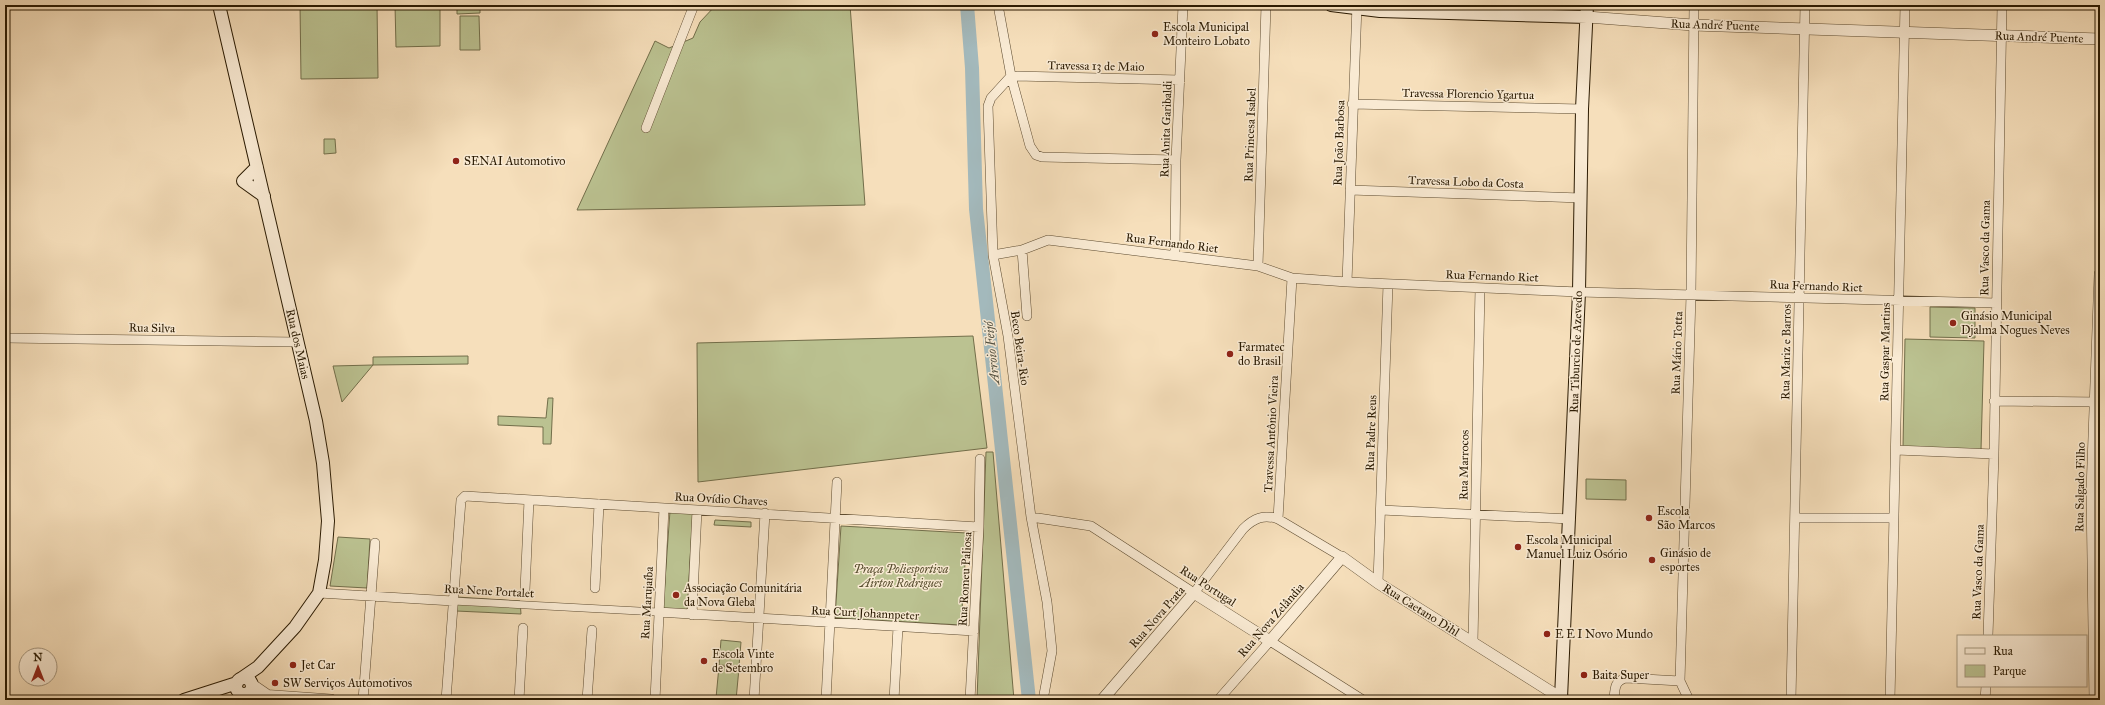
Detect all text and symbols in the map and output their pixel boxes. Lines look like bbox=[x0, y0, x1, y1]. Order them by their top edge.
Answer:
street label: Rua André Puente bbox=[1670, 16, 1760, 34]
place label: Escola Municipal Monteiro Lobato bbox=[1163, 20, 1250, 48]
street label: Rua André Puente bbox=[1994, 28, 2084, 46]
marker: Escola Municipal Monteiro Lobato bbox=[1150, 29, 1160, 39]
street label: Travessa 13 de Maio bbox=[1047, 58, 1145, 74]
street label: Rua Anita Garibaldi bbox=[1157, 80, 1175, 178]
street label: Travessa Florencio Ygartua bbox=[1402, 86, 1535, 103]
street label: Rua Princesa Isabel bbox=[1241, 87, 1259, 182]
street label: Rua João Barbosa bbox=[1331, 99, 1349, 186]
place label: SENAI Automotivo bbox=[464, 154, 566, 168]
marker: SENAI Automotivo bbox=[451, 156, 461, 166]
street label: Travessa Lobo da Costa bbox=[1408, 173, 1525, 191]
street label: Rua Vasco da Gama bbox=[1977, 199, 1993, 296]
street label: Rua Fernando Riet bbox=[1125, 230, 1220, 256]
street label: Rua Fernando Riet bbox=[1445, 267, 1540, 285]
street label: Rua Fernando Riet bbox=[1769, 277, 1864, 295]
street label: Rua Tiburcio de Azevedo bbox=[1567, 291, 1585, 413]
street label: Rua Gaspar Martins bbox=[1877, 302, 1893, 402]
street label: Rua Mariz e Barros bbox=[1778, 304, 1794, 400]
street label: Rua dos Maias bbox=[283, 307, 313, 381]
place label: Ginásio Municipal Djalma Nogues Neves bbox=[1961, 309, 2070, 338]
street label: Beco Beira-Rio bbox=[1008, 310, 1032, 386]
street label: Rua Mário Totta bbox=[1669, 310, 1685, 395]
marker: Ginásio Municipal Djalma Nogues Neves bbox=[1948, 318, 1958, 328]
water label: Arroio Feijó bbox=[981, 319, 1003, 387]
street label: Rua Silva bbox=[129, 321, 176, 335]
place label: Farmatec do Brasil bbox=[1238, 340, 1285, 368]
marker: Farmatec do Brasil bbox=[1225, 349, 1235, 359]
street label: Travessa Antônio Vieira bbox=[1261, 374, 1281, 493]
street label: Rua Padre Reus bbox=[1363, 395, 1379, 471]
street label: Rua Marrocos bbox=[1456, 430, 1472, 500]
street label: Rua Salgado Filho bbox=[2072, 442, 2089, 532]
street label: Rua Ovídio Chaves bbox=[674, 490, 768, 508]
place label: Escola São Marcos bbox=[1657, 504, 1715, 532]
marker: Escola São Marcos bbox=[1644, 513, 1654, 523]
street label: Rua Vasco da Gama bbox=[1969, 523, 1987, 620]
street label: Rua Romeu Paliosa bbox=[956, 530, 975, 627]
place label: Escola Municipal Manuel Luiz Osório bbox=[1526, 533, 1627, 561]
marker: Escola Municipal Manuel Luiz Osório bbox=[1513, 542, 1523, 552]
place label: Ginásio de esportes bbox=[1660, 546, 1711, 574]
marker: Ginásio de esportes bbox=[1647, 555, 1657, 565]
park label: Praça Poliesportiva Airton Rodrigues bbox=[854, 562, 949, 590]
street label: Rua Portugal bbox=[1177, 563, 1239, 611]
street label: Rua Marujaíba bbox=[638, 565, 656, 640]
street label: Rua Nova Zelândia bbox=[1235, 579, 1308, 660]
place label: Associação Comunitária da Nova Gleba bbox=[683, 581, 803, 609]
street label: Rua Caetano Dihl bbox=[1380, 581, 1463, 640]
street label: Rua Nene Portalet bbox=[444, 582, 535, 600]
street label: Rua Nova Prata bbox=[1126, 582, 1188, 651]
marker: Associação Comunitária da Nova Gleba bbox=[671, 590, 681, 600]
street label: Rua Curt Johannpeter bbox=[810, 603, 920, 624]
place label: E E I Novo Mundo bbox=[1555, 627, 1653, 641]
marker: E E I Novo Mundo bbox=[1542, 629, 1552, 639]
legend bbox=[1957, 635, 2087, 687]
text: Rua bbox=[1993, 644, 2014, 658]
north arrow bbox=[18, 647, 58, 687]
place label: Escola Vinte de Setembro bbox=[712, 647, 774, 675]
text: N bbox=[33, 651, 43, 664]
marker: Escola Vinte de Setembro bbox=[699, 656, 709, 666]
place label: Jet Car bbox=[299, 658, 336, 673]
marker: Jet Car bbox=[288, 660, 298, 670]
text: Parque bbox=[1993, 664, 2026, 679]
place label: Baita Super bbox=[1592, 668, 1649, 682]
marker: Baita Super bbox=[1579, 670, 1589, 680]
place label: SW Serviços Automotivos bbox=[283, 676, 412, 690]
marker: SW Serviços Automotivos bbox=[270, 678, 280, 688]

